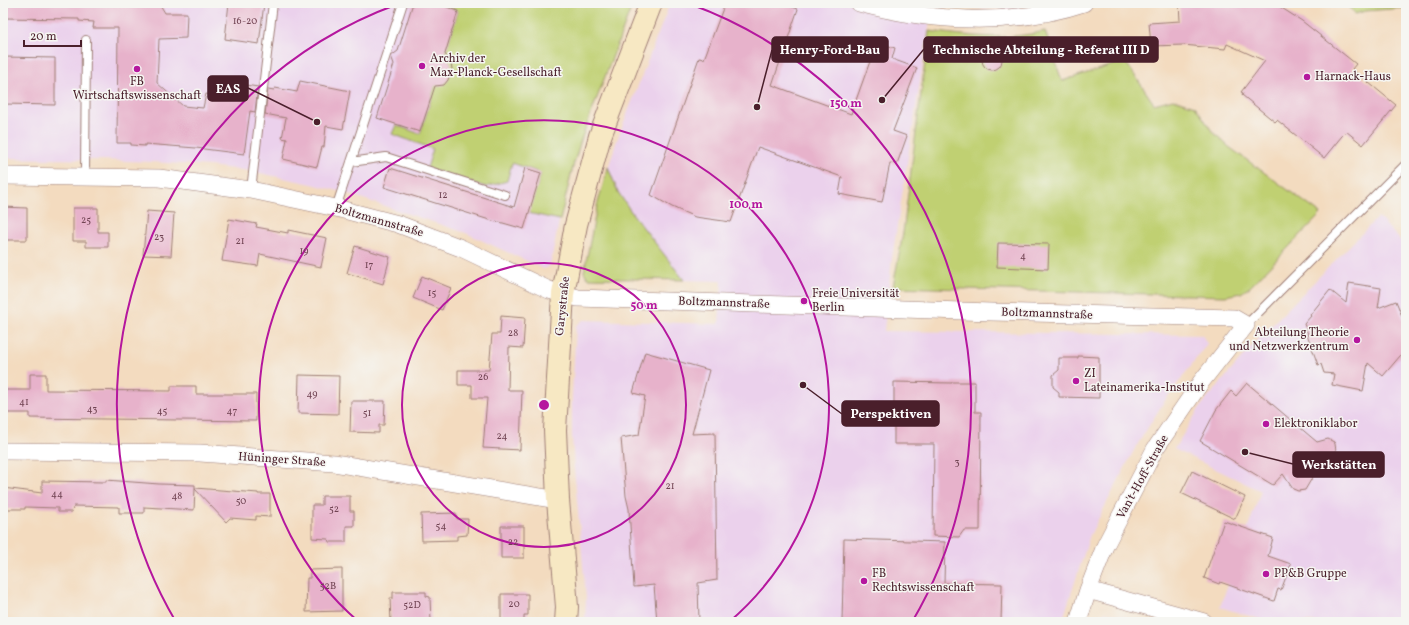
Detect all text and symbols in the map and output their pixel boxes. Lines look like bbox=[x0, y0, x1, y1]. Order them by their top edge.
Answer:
house number: 16-20 bbox=[233, 14, 257, 28]
scale bar bbox=[24, 22, 81, 48]
text: 20 m bbox=[30, 29, 57, 45]
callout: Henry-Ford-Bau bbox=[772, 37, 888, 62]
callout: Technische Abteilung - Referat III D bbox=[924, 37, 1158, 62]
text: Henry-Ford-Bau bbox=[780, 42, 880, 60]
text: Technische Abteilung - Referat III D bbox=[932, 42, 1150, 60]
place label: Archiv der Max-Planck-Gesellschaft bbox=[430, 51, 562, 81]
marker: Archiv der Max-Planck-Gesellschaft bbox=[417, 61, 427, 71]
marker: FB Wirtschaftswissenschaft bbox=[132, 64, 142, 74]
place label: Harnack-Haus bbox=[1315, 69, 1391, 85]
marker: Harnack-Haus bbox=[1302, 72, 1312, 82]
place label: FB Wirtschaftswissenschaft bbox=[73, 74, 201, 104]
callout: EAS bbox=[208, 76, 248, 101]
text: EAS bbox=[216, 81, 240, 99]
text: 150 m bbox=[830, 96, 862, 112]
house number: 12 bbox=[438, 188, 448, 202]
text: 100 m bbox=[729, 197, 763, 213]
street label: Boltzmannstraße bbox=[333, 201, 426, 241]
house number: 25 bbox=[81, 213, 91, 227]
house number: 23 bbox=[154, 230, 164, 244]
house number: 21 bbox=[235, 234, 245, 248]
house number: 19 bbox=[299, 244, 309, 258]
house number: 4 bbox=[1020, 249, 1026, 263]
house number: 17 bbox=[365, 258, 374, 272]
street label: Garystraße bbox=[552, 275, 574, 336]
house number: 15 bbox=[428, 286, 437, 300]
place label: Freie Universität Berlin bbox=[812, 286, 900, 316]
street label: Boltzmannstraße bbox=[678, 293, 770, 313]
marker: Freie Universität Berlin bbox=[799, 296, 809, 306]
text: 50 m bbox=[630, 298, 658, 314]
street label: Boltzmannstraße bbox=[1001, 304, 1093, 324]
place label: Abteilung Theorie und Netzwerkzentrum bbox=[1229, 325, 1349, 355]
house number: 28 bbox=[508, 326, 518, 340]
marker: Abteilung Theorie und Netzwerkzentrum bbox=[1352, 335, 1362, 345]
place label: ZI Lateinamerika-Institut bbox=[1084, 366, 1205, 396]
house number: 26 bbox=[478, 370, 488, 384]
marker: ZI Lateinamerika-Institut bbox=[1071, 376, 1081, 386]
house number: 49 bbox=[307, 387, 317, 401]
house number: 41 bbox=[19, 395, 29, 409]
centre of rings bbox=[537, 398, 551, 412]
callout: Perspektiven bbox=[842, 401, 939, 426]
house number: 43 bbox=[87, 402, 97, 416]
house number: 45 bbox=[157, 404, 167, 418]
house number: 47 bbox=[227, 404, 238, 418]
house number: 51 bbox=[363, 406, 371, 420]
text: Perspektiven bbox=[850, 406, 932, 424]
place label: Elektroniklabor bbox=[1274, 416, 1358, 432]
marker: Elektroniklabor bbox=[1261, 419, 1271, 429]
house number: 24 bbox=[496, 429, 508, 443]
street label: Van't-Hoff-Straße bbox=[1113, 432, 1173, 522]
street label: Hüninger Straße bbox=[238, 449, 327, 471]
callout: Werkstätten bbox=[1293, 452, 1384, 477]
house number: 3 bbox=[954, 455, 960, 469]
text: Werkstätten bbox=[1301, 457, 1377, 475]
house number: 21 bbox=[665, 479, 675, 493]
house number: 44 bbox=[51, 487, 63, 501]
house number: 48 bbox=[172, 489, 182, 503]
house number: 50 bbox=[236, 494, 246, 508]
house number: 52 bbox=[329, 502, 339, 516]
house number: 54 bbox=[436, 519, 446, 533]
house number: 22 bbox=[508, 535, 518, 549]
place label: FB Rechtswissenschaft bbox=[872, 566, 975, 596]
place label: PP&B Gruppe bbox=[1274, 566, 1347, 582]
marker: PP&B Gruppe bbox=[1261, 569, 1271, 579]
marker: FB Rechtswissenschaft bbox=[859, 576, 869, 586]
house number: 52B bbox=[320, 579, 336, 593]
house number: 20 bbox=[508, 597, 520, 611]
house number: 52D bbox=[403, 598, 421, 612]

